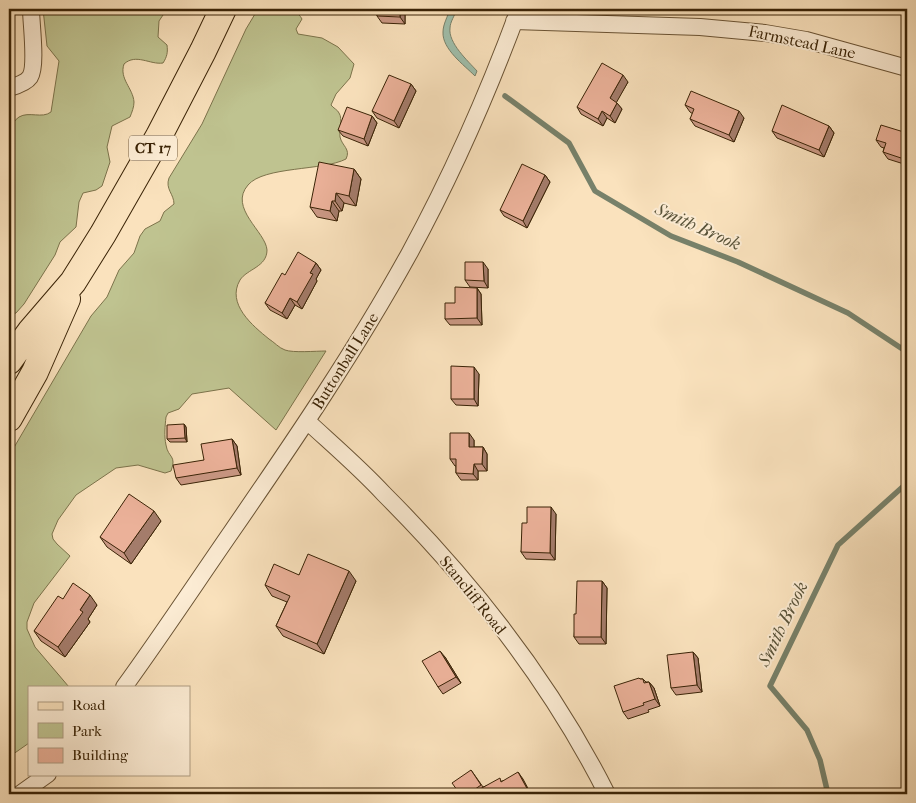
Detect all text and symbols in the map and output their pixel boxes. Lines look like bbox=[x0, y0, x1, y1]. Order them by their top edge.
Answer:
street label: Farmstead Lane bbox=[747, 21, 858, 63]
road number: CT 17 bbox=[129, 136, 177, 160]
water label: Smith Brook bbox=[651, 198, 744, 255]
street label: Buttonball Lane bbox=[308, 309, 382, 413]
street label: Stancliff Road bbox=[436, 552, 511, 638]
water label: Smith Brook bbox=[753, 578, 813, 671]
legend bbox=[28, 686, 190, 776]
text: Road bbox=[72, 696, 106, 714]
text: Park bbox=[72, 722, 102, 740]
text: Building bbox=[72, 746, 129, 764]

